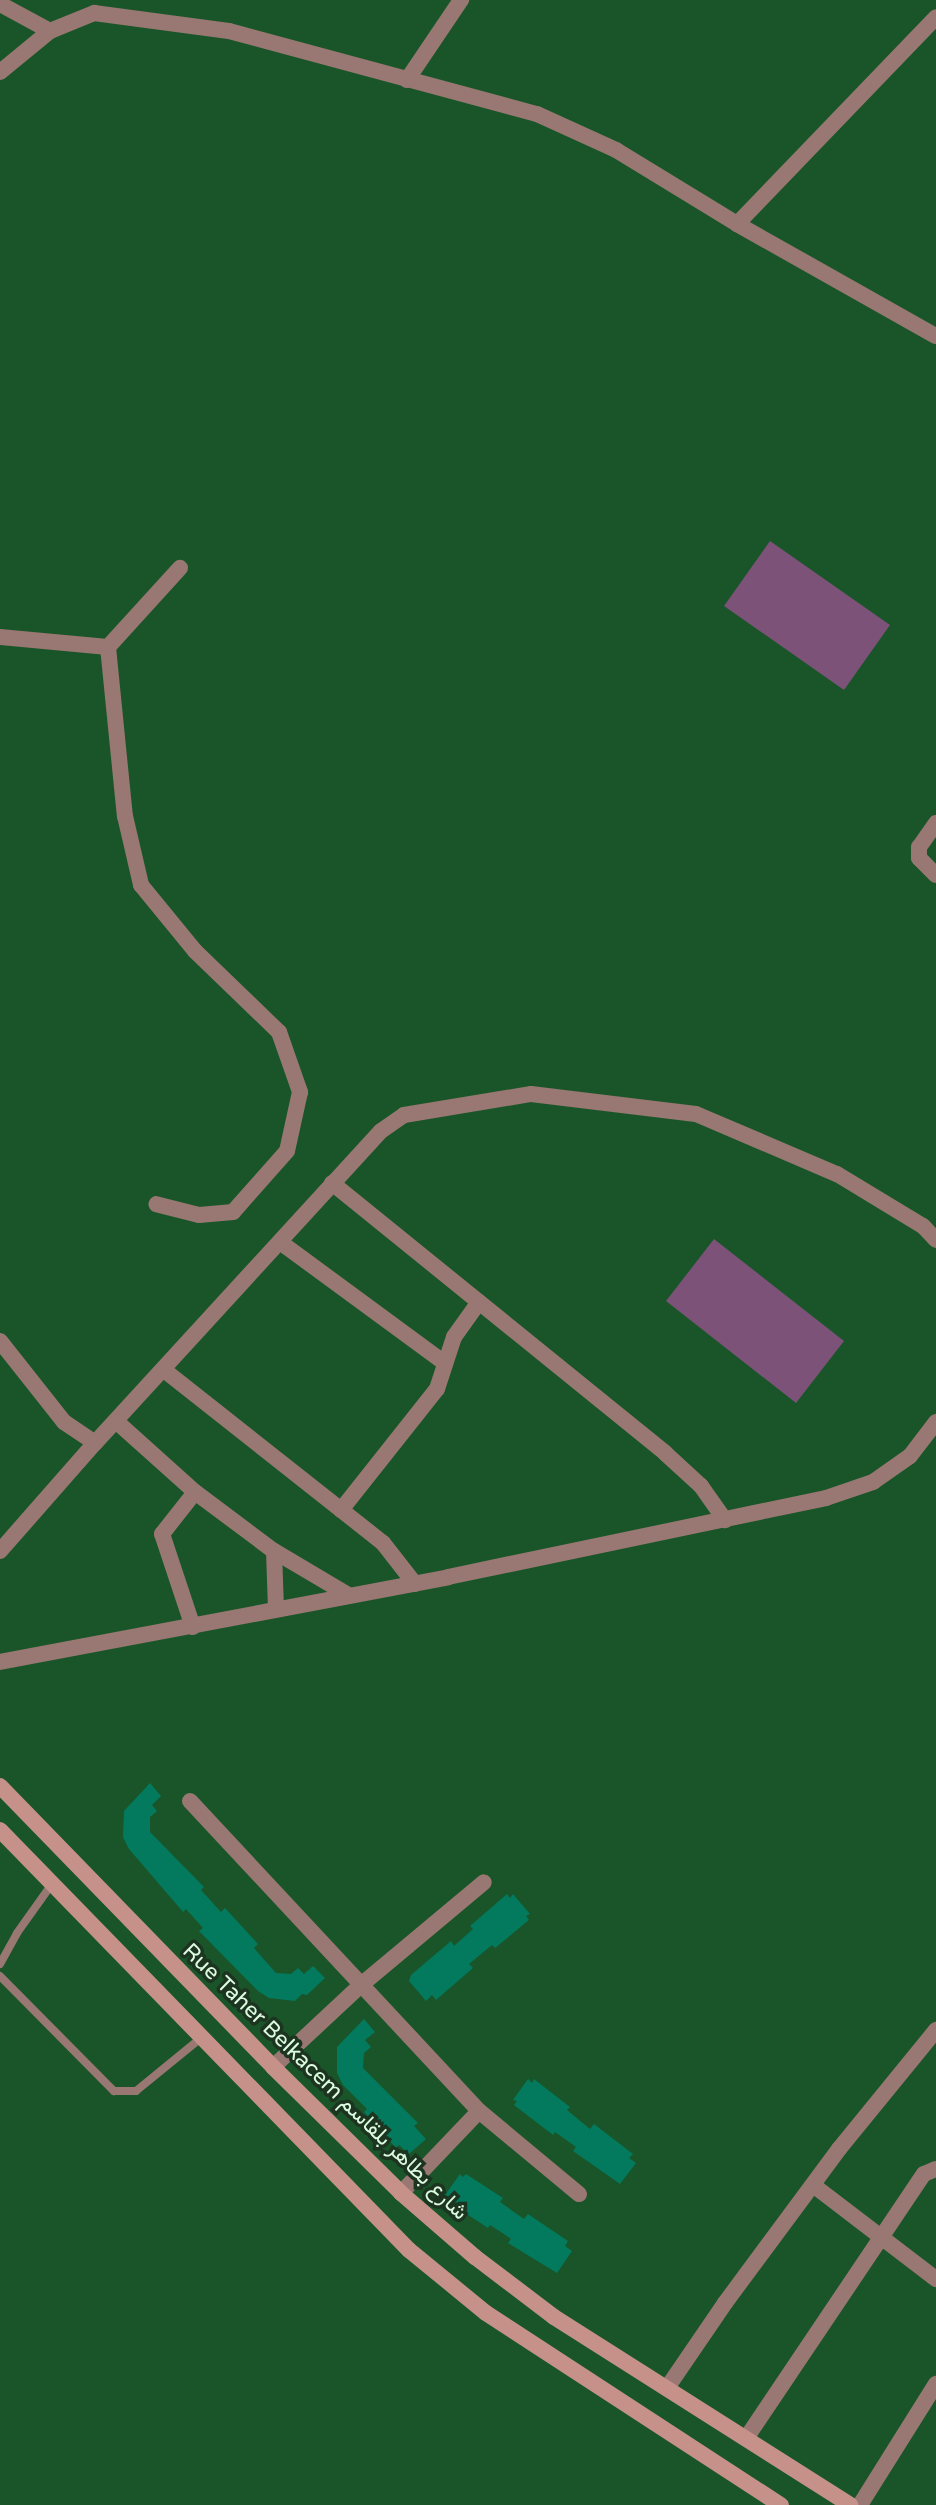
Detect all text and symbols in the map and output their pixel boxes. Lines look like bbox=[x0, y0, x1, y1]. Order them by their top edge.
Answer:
street label: Rue Taher Belkacem شارع بطاهر بلقاسم bbox=[177, 1938, 473, 2226]

